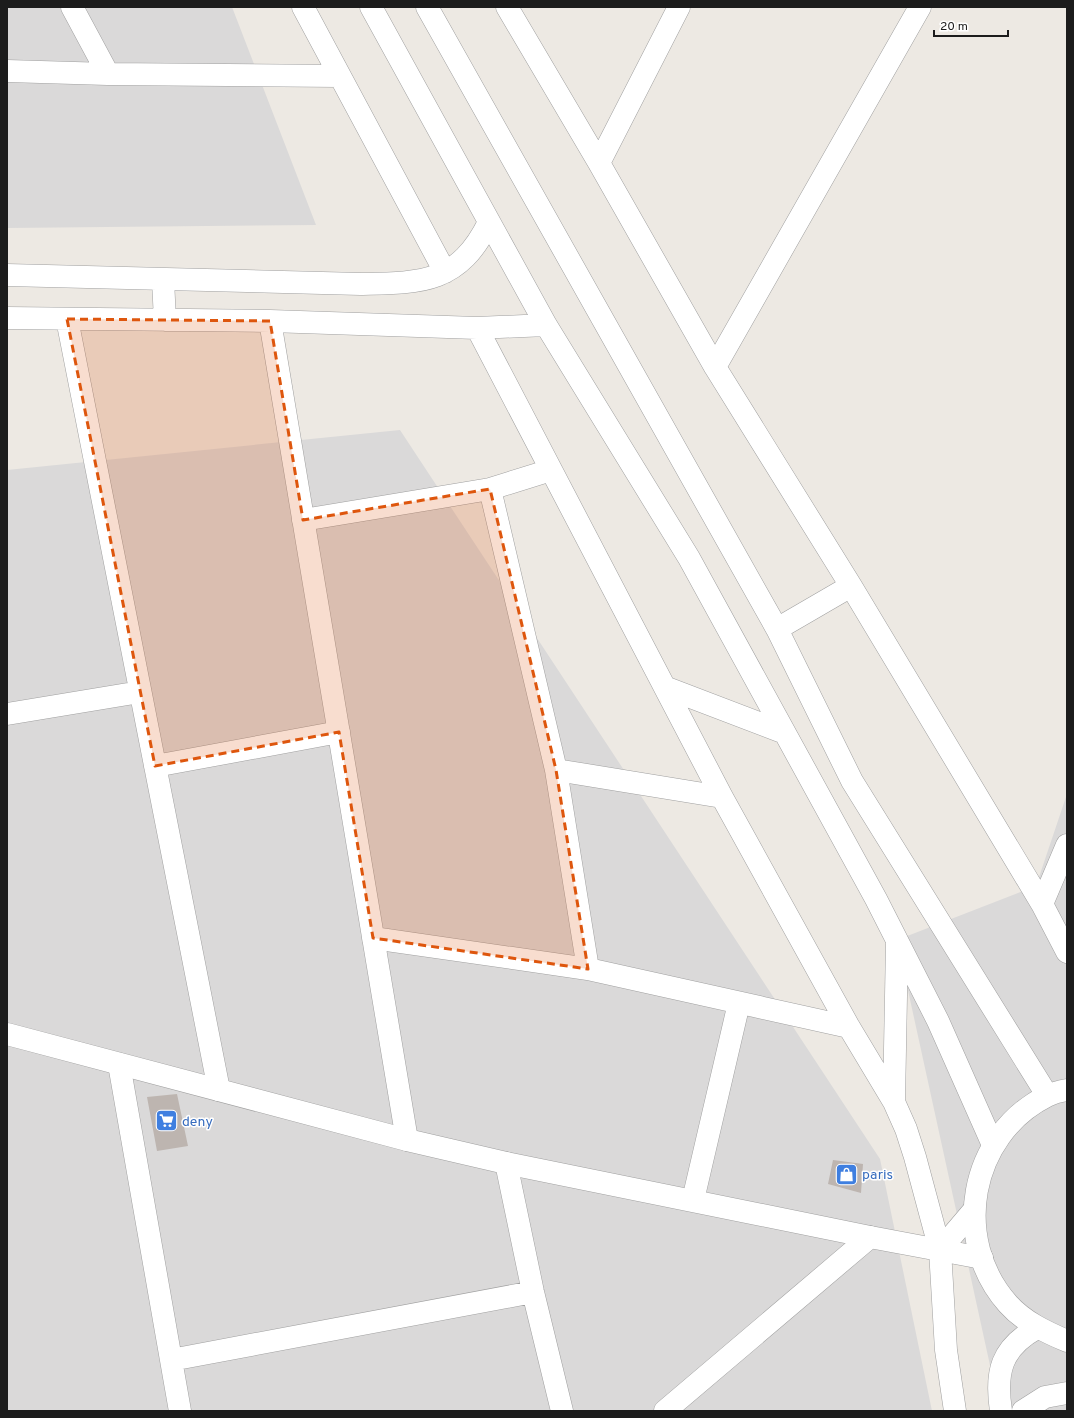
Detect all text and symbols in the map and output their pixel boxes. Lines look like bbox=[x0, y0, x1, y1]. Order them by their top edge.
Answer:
scale bar bbox=[934, 12, 1008, 38]
text: 20 m bbox=[940, 19, 968, 35]
supermarket icon: deny bbox=[154, 1108, 180, 1134]
place label: deny bbox=[182, 1114, 213, 1131]
shop icon: paris bbox=[833, 1161, 859, 1187]
place label: paris bbox=[862, 1167, 893, 1184]

